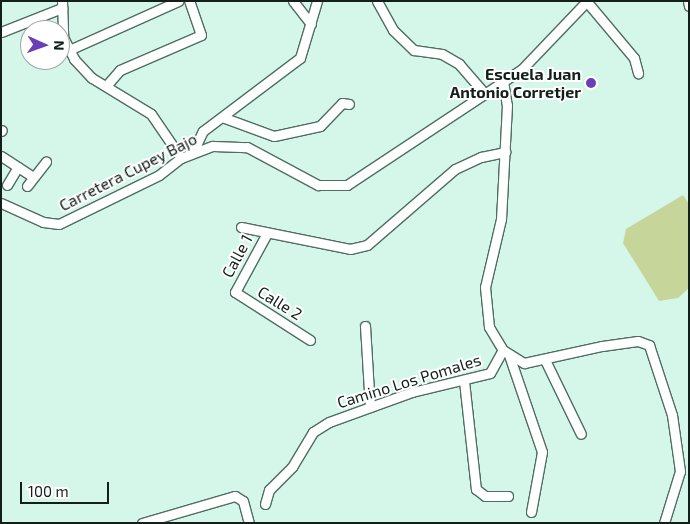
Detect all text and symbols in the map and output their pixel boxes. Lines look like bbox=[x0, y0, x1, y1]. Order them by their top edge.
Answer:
north arrow bbox=[20, 20, 70, 70]
text: N bbox=[51, 40, 68, 51]
place label: Escuela Juan Antonio Corretjer bbox=[450, 64, 581, 102]
marker: Escuela Juan Antonio Corretjer bbox=[585, 77, 597, 89]
street label: Carretera Cupey Bajo bbox=[56, 129, 200, 215]
street label: Calle 1 bbox=[218, 231, 256, 281]
street label: Calle 2 bbox=[254, 282, 306, 324]
street label: Camino Los Pomales bbox=[335, 350, 483, 412]
scale bar bbox=[22, 472, 111, 504]
text: 100 m bbox=[28, 482, 69, 500]

